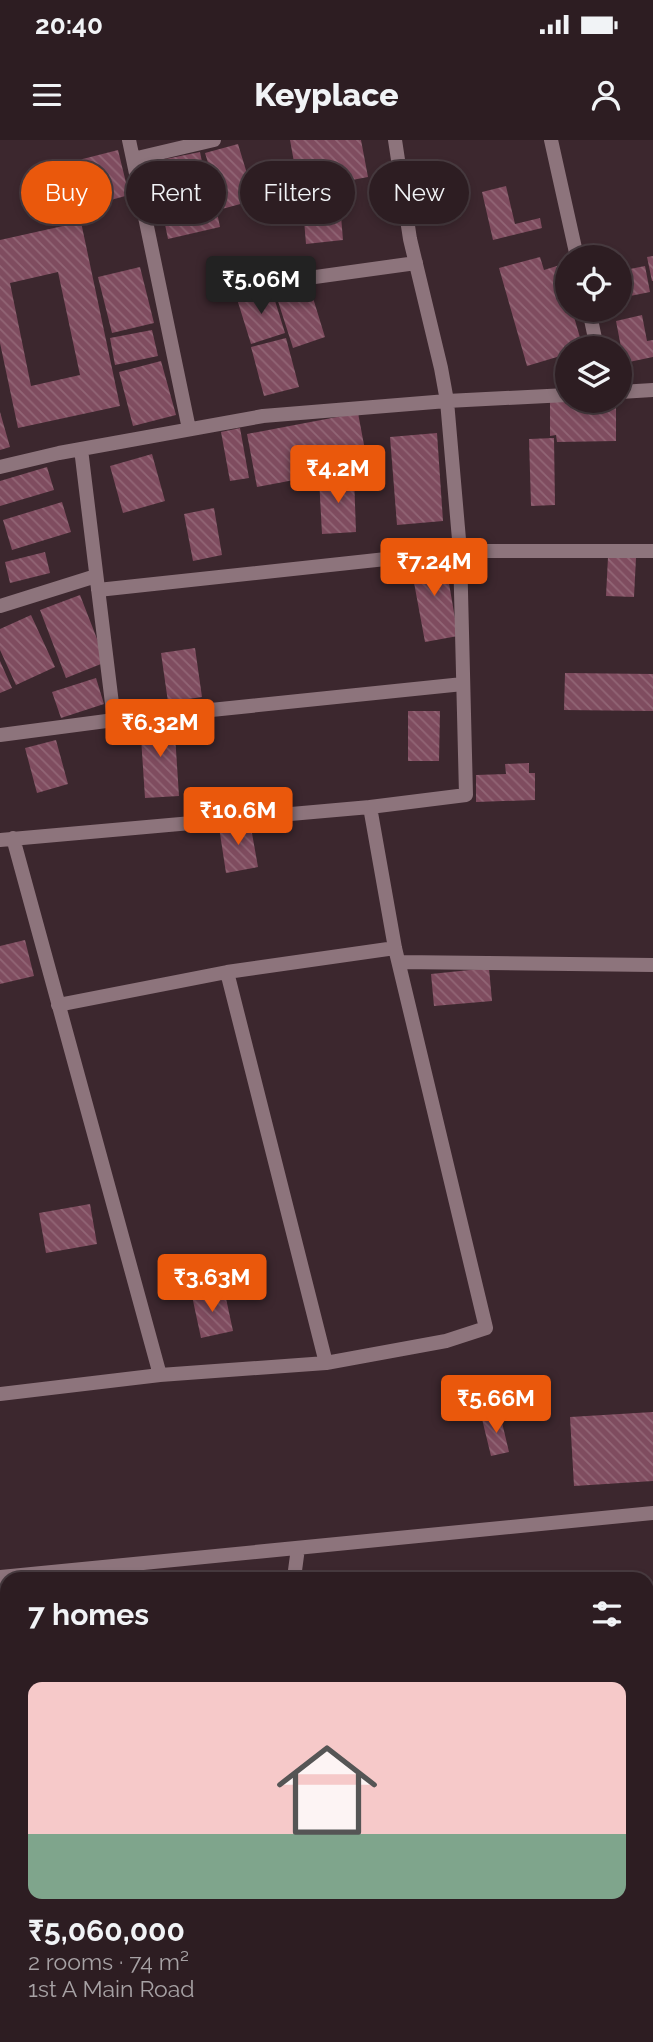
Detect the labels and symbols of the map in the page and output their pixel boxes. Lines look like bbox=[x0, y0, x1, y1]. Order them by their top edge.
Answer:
pin: ₹5.06M bbox=[204, 256, 318, 316]
pin: ₹4.2M bbox=[289, 446, 387, 505]
pin: ₹7.24M bbox=[377, 538, 491, 598]
pin: ₹6.32M bbox=[103, 700, 217, 759]
pin: ₹10.6M bbox=[181, 788, 295, 847]
pin: ₹3.63M bbox=[155, 1254, 269, 1314]
pin: ₹5.66M bbox=[439, 1376, 553, 1435]

